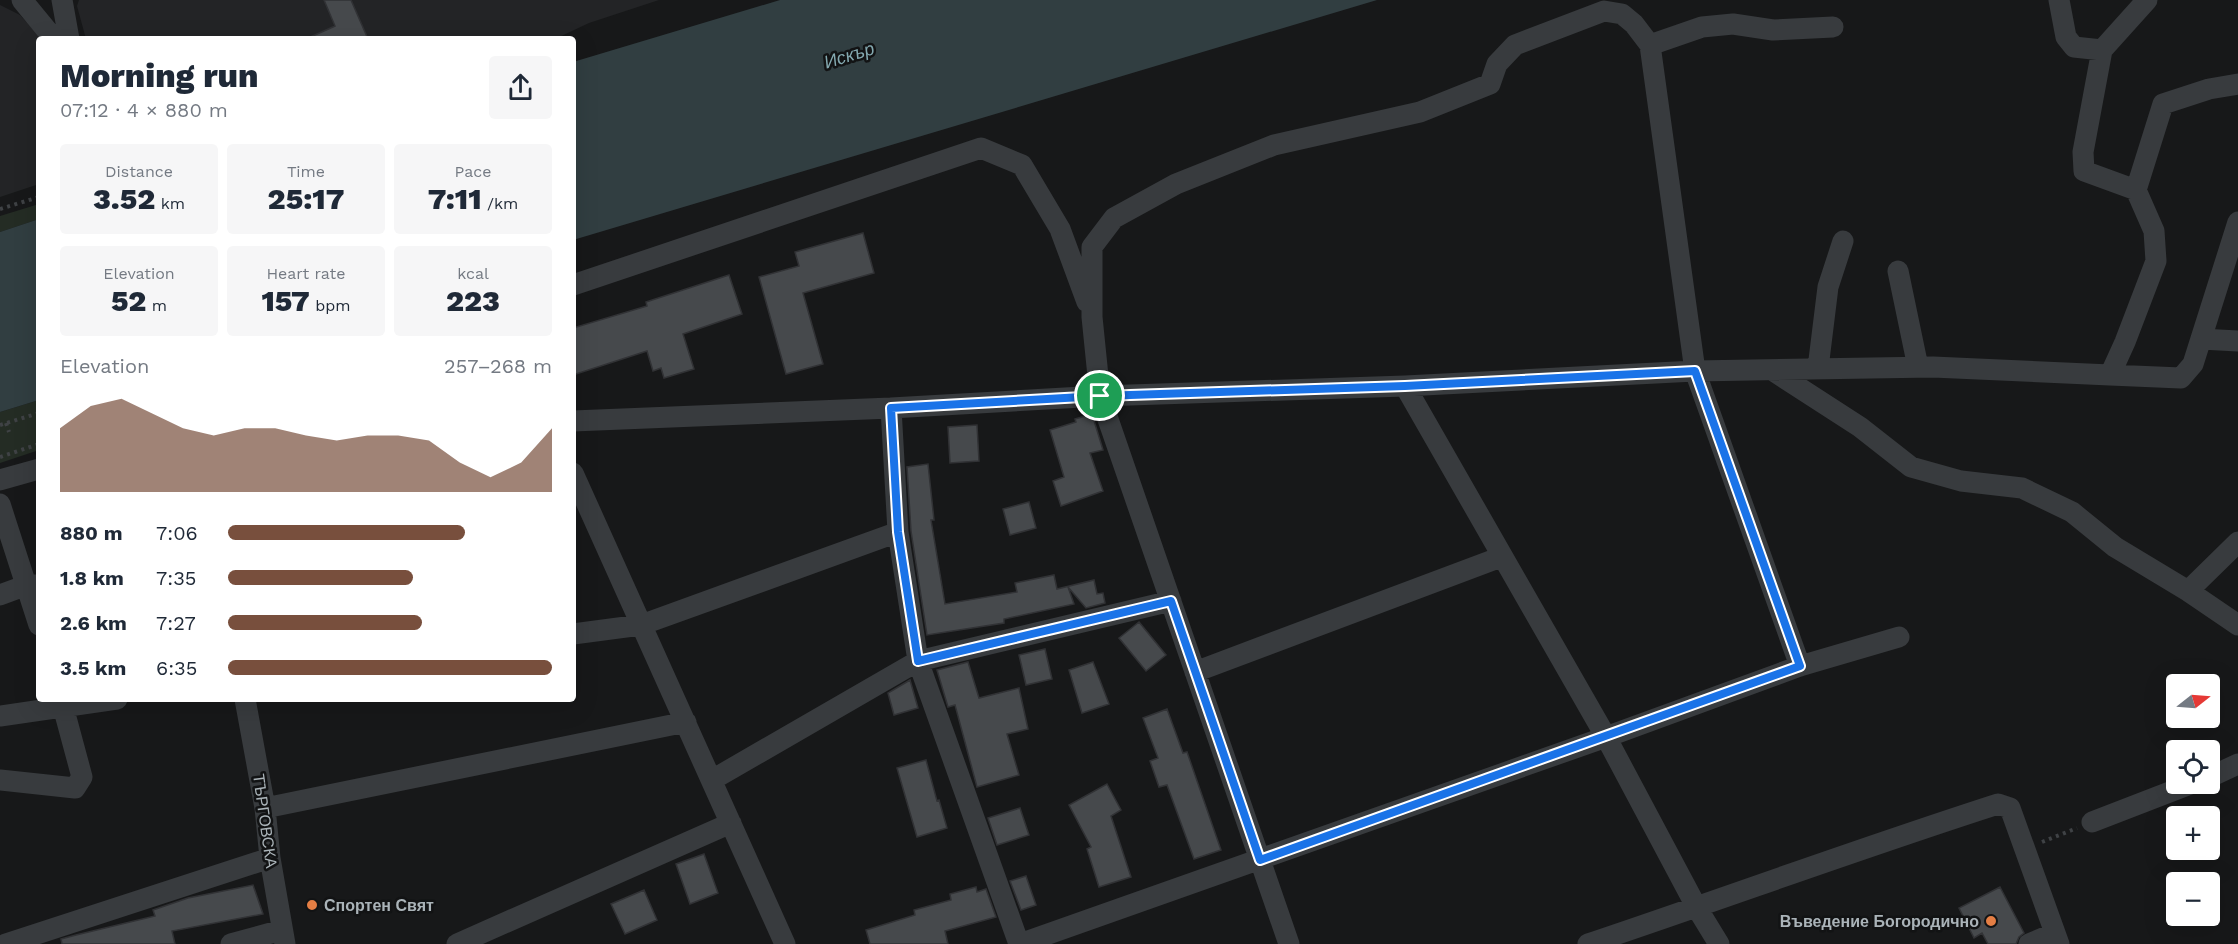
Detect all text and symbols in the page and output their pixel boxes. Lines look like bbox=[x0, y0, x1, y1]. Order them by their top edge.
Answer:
water label: Искър bbox=[821, 37, 877, 73]
text: Morning run bbox=[60, 56, 259, 95]
button: share bbox=[489, 56, 552, 119]
text: 07:12 · 4 × 880 m bbox=[60, 98, 228, 122]
text: Distance bbox=[105, 162, 173, 181]
text: Time bbox=[287, 162, 325, 181]
text: Pace bbox=[454, 162, 492, 181]
text: 3.52 bbox=[93, 181, 155, 216]
text: 25:17 bbox=[268, 181, 344, 216]
text: 7:11 bbox=[428, 181, 482, 216]
text: km bbox=[155, 194, 185, 213]
text: /km bbox=[482, 194, 518, 213]
text: Elevation bbox=[103, 264, 175, 283]
text: Heart rate bbox=[266, 264, 346, 283]
text: kcal bbox=[457, 264, 489, 283]
text: 52 bbox=[111, 283, 146, 318]
text: 157 bbox=[261, 283, 310, 318]
text: 223 bbox=[446, 283, 500, 318]
text: m bbox=[146, 296, 167, 315]
text: bpm bbox=[310, 296, 351, 315]
text: Elevation bbox=[60, 354, 149, 378]
text: 257–268 m bbox=[444, 354, 552, 378]
pin bbox=[1074, 370, 1125, 421]
icon: arrive bbox=[1083, 379, 1116, 412]
text: 880 m bbox=[60, 521, 123, 545]
text: 7:06 bbox=[156, 521, 198, 545]
text: 1.8 km bbox=[60, 566, 124, 590]
text: 7:35 bbox=[156, 566, 196, 590]
text: 2.6 km bbox=[60, 611, 127, 635]
text: 7:27 bbox=[156, 611, 196, 635]
text: 3.5 km bbox=[60, 656, 126, 680]
text: 6:35 bbox=[156, 656, 197, 680]
north arrow bbox=[2166, 674, 2220, 728]
map controls bbox=[2166, 674, 2220, 926]
button: locate bbox=[2166, 740, 2220, 794]
street label: ТЪРГОВСКА bbox=[249, 773, 281, 870]
button: + bbox=[2166, 806, 2220, 860]
button: − bbox=[2166, 872, 2220, 926]
place label: Спортен Свят bbox=[324, 896, 434, 915]
marker: Спортен Свят bbox=[305, 898, 319, 912]
place label: Въведение Богородично bbox=[1780, 912, 1979, 931]
marker: Въведение Богородично bbox=[1984, 914, 1998, 928]

